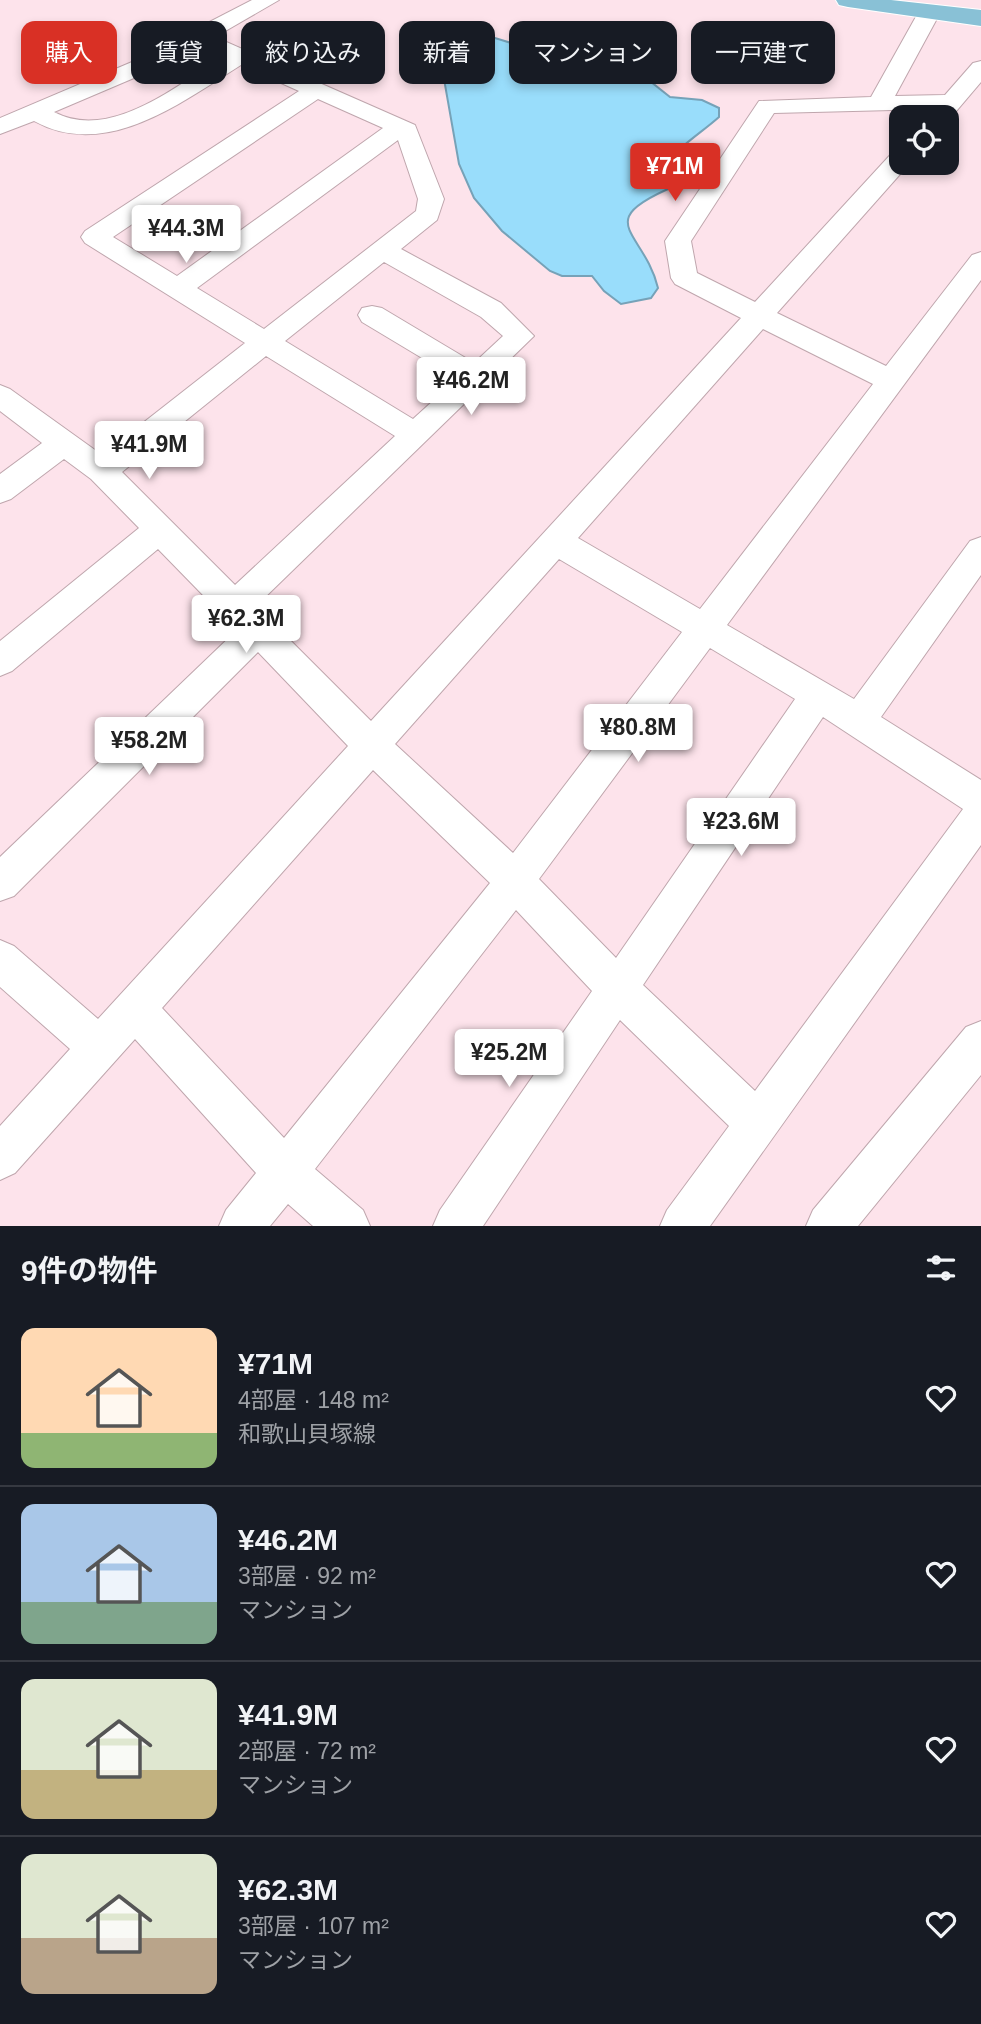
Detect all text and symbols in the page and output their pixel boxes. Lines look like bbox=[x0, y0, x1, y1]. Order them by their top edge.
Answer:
chip: 購入 bbox=[21, 21, 117, 84]
chip: 賃貸 bbox=[131, 21, 227, 84]
chip: 絞り込み bbox=[241, 21, 385, 84]
chip: 新着 bbox=[399, 21, 495, 84]
chip: マンション bbox=[509, 21, 677, 84]
chip: 一戸建て bbox=[691, 21, 835, 84]
map controls bbox=[889, 105, 959, 175]
button: locate bbox=[889, 105, 959, 175]
pin: ¥71M bbox=[634, 144, 716, 203]
text: ¥71M bbox=[646, 153, 704, 179]
pin: ¥44.3M bbox=[129, 205, 243, 265]
text: ¥44.3M bbox=[148, 215, 224, 241]
pin: ¥46.2M bbox=[414, 358, 528, 417]
text: ¥46.2M bbox=[433, 367, 509, 393]
pin: ¥41.9M bbox=[92, 421, 206, 481]
text: ¥41.9M bbox=[111, 431, 187, 457]
pin: ¥62.3M bbox=[189, 596, 303, 655]
text: ¥62.3M bbox=[208, 605, 284, 631]
pin: ¥80.8M bbox=[581, 704, 695, 764]
text: ¥80.8M bbox=[600, 714, 676, 740]
pin: ¥58.2M bbox=[92, 718, 206, 777]
text: ¥58.2M bbox=[111, 727, 187, 753]
pin: ¥23.6M bbox=[684, 798, 798, 858]
text: ¥23.6M bbox=[703, 808, 779, 834]
pin: ¥25.2M bbox=[452, 1030, 566, 1089]
text: ¥25.2M bbox=[471, 1039, 547, 1065]
icon: filters bbox=[922, 1249, 960, 1287]
text: 9件の物件 bbox=[21, 1254, 158, 1287]
text: ¥71M bbox=[238, 1347, 313, 1380]
icon: home bbox=[77, 1356, 161, 1440]
icon: heart bbox=[922, 1379, 960, 1417]
text: 4部屋 · 148 m² bbox=[238, 1387, 389, 1413]
text: 和歌山貝塚線 bbox=[238, 1421, 376, 1447]
text: ¥46.2M bbox=[238, 1523, 338, 1556]
icon: home bbox=[77, 1532, 161, 1616]
icon: heart bbox=[922, 1555, 960, 1593]
text: 3部屋 · 92 m² bbox=[238, 1563, 376, 1589]
text: マンション bbox=[238, 1597, 353, 1623]
text: ¥41.9M bbox=[238, 1698, 338, 1731]
icon: home bbox=[77, 1707, 161, 1791]
icon: heart bbox=[922, 1730, 960, 1768]
text: 2部屋 · 72 m² bbox=[238, 1738, 376, 1764]
text: マンション bbox=[238, 1772, 353, 1798]
text: ¥62.3M bbox=[238, 1873, 338, 1906]
icon: home bbox=[77, 1882, 161, 1966]
icon: heart bbox=[922, 1905, 960, 1943]
text: 3部屋 · 107 m² bbox=[238, 1913, 389, 1939]
text: マンション bbox=[238, 1947, 353, 1973]

